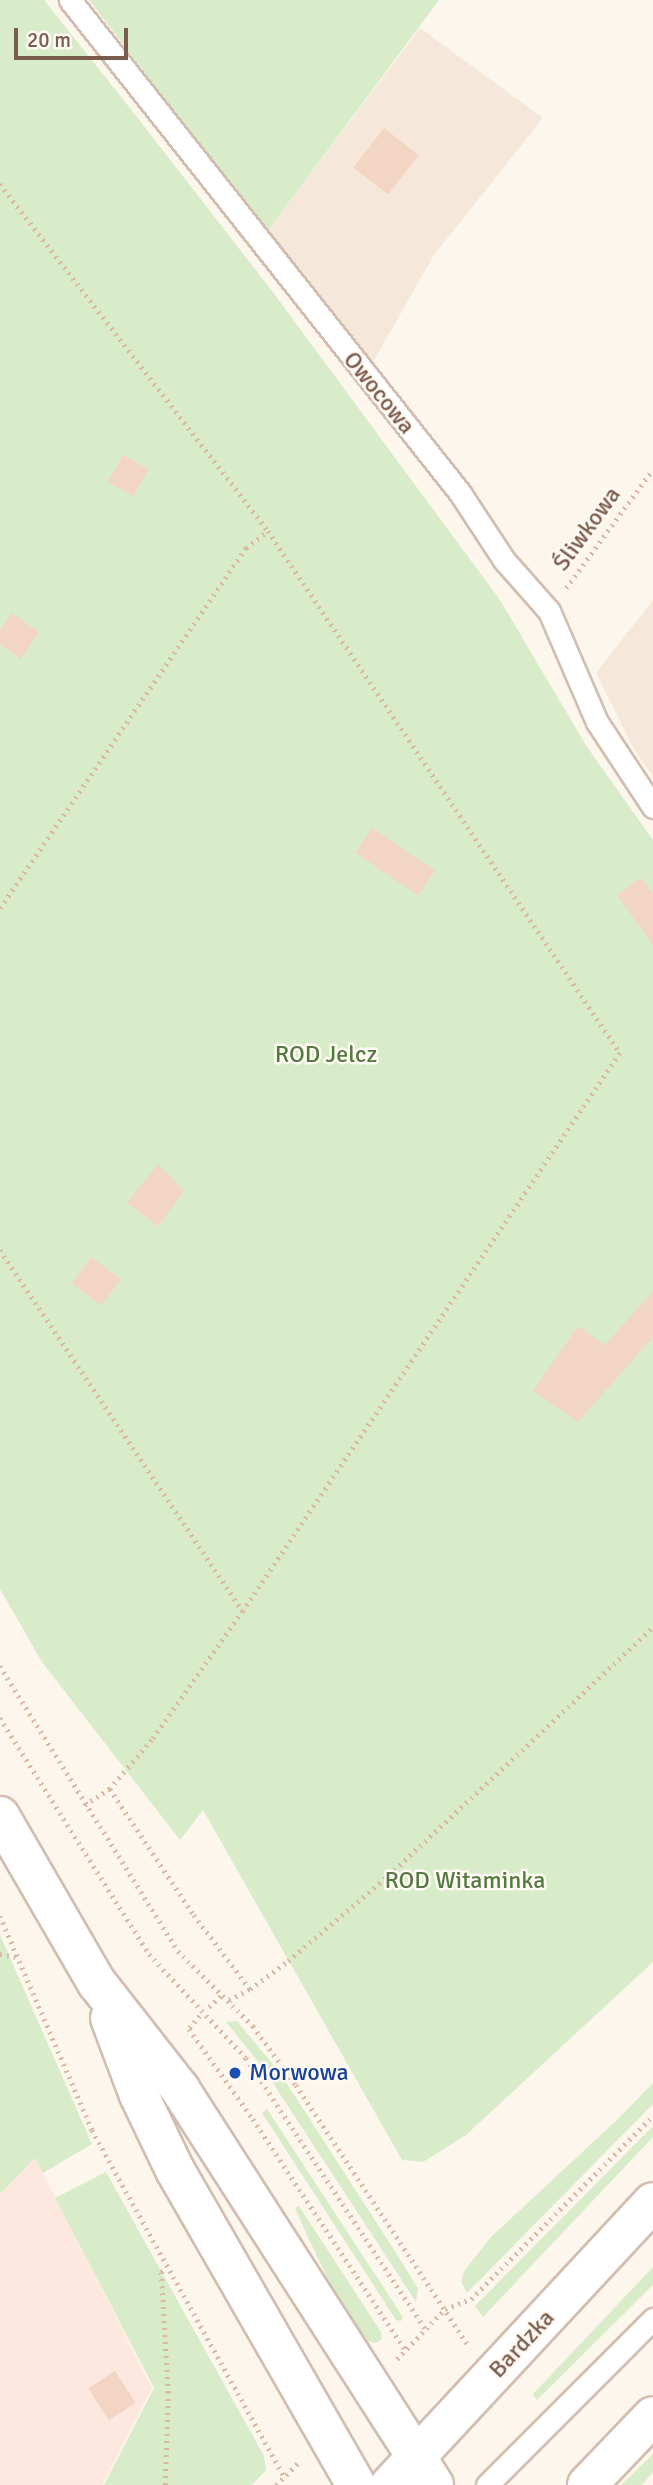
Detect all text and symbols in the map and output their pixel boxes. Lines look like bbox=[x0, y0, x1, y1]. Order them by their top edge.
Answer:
scale bar bbox=[18, 14, 131, 58]
text: 20 m bbox=[27, 27, 71, 53]
street label: Owocowa bbox=[337, 346, 421, 440]
street label: Śliwkowa bbox=[547, 481, 627, 577]
park label: ROD Jelcz bbox=[275, 1041, 377, 1069]
park label: ROD Witaminka bbox=[385, 1867, 545, 1895]
place label: Morwowa bbox=[249, 2059, 349, 2087]
marker: Morwowa bbox=[227, 2065, 243, 2081]
street label: Bardzka bbox=[483, 2304, 561, 2384]

